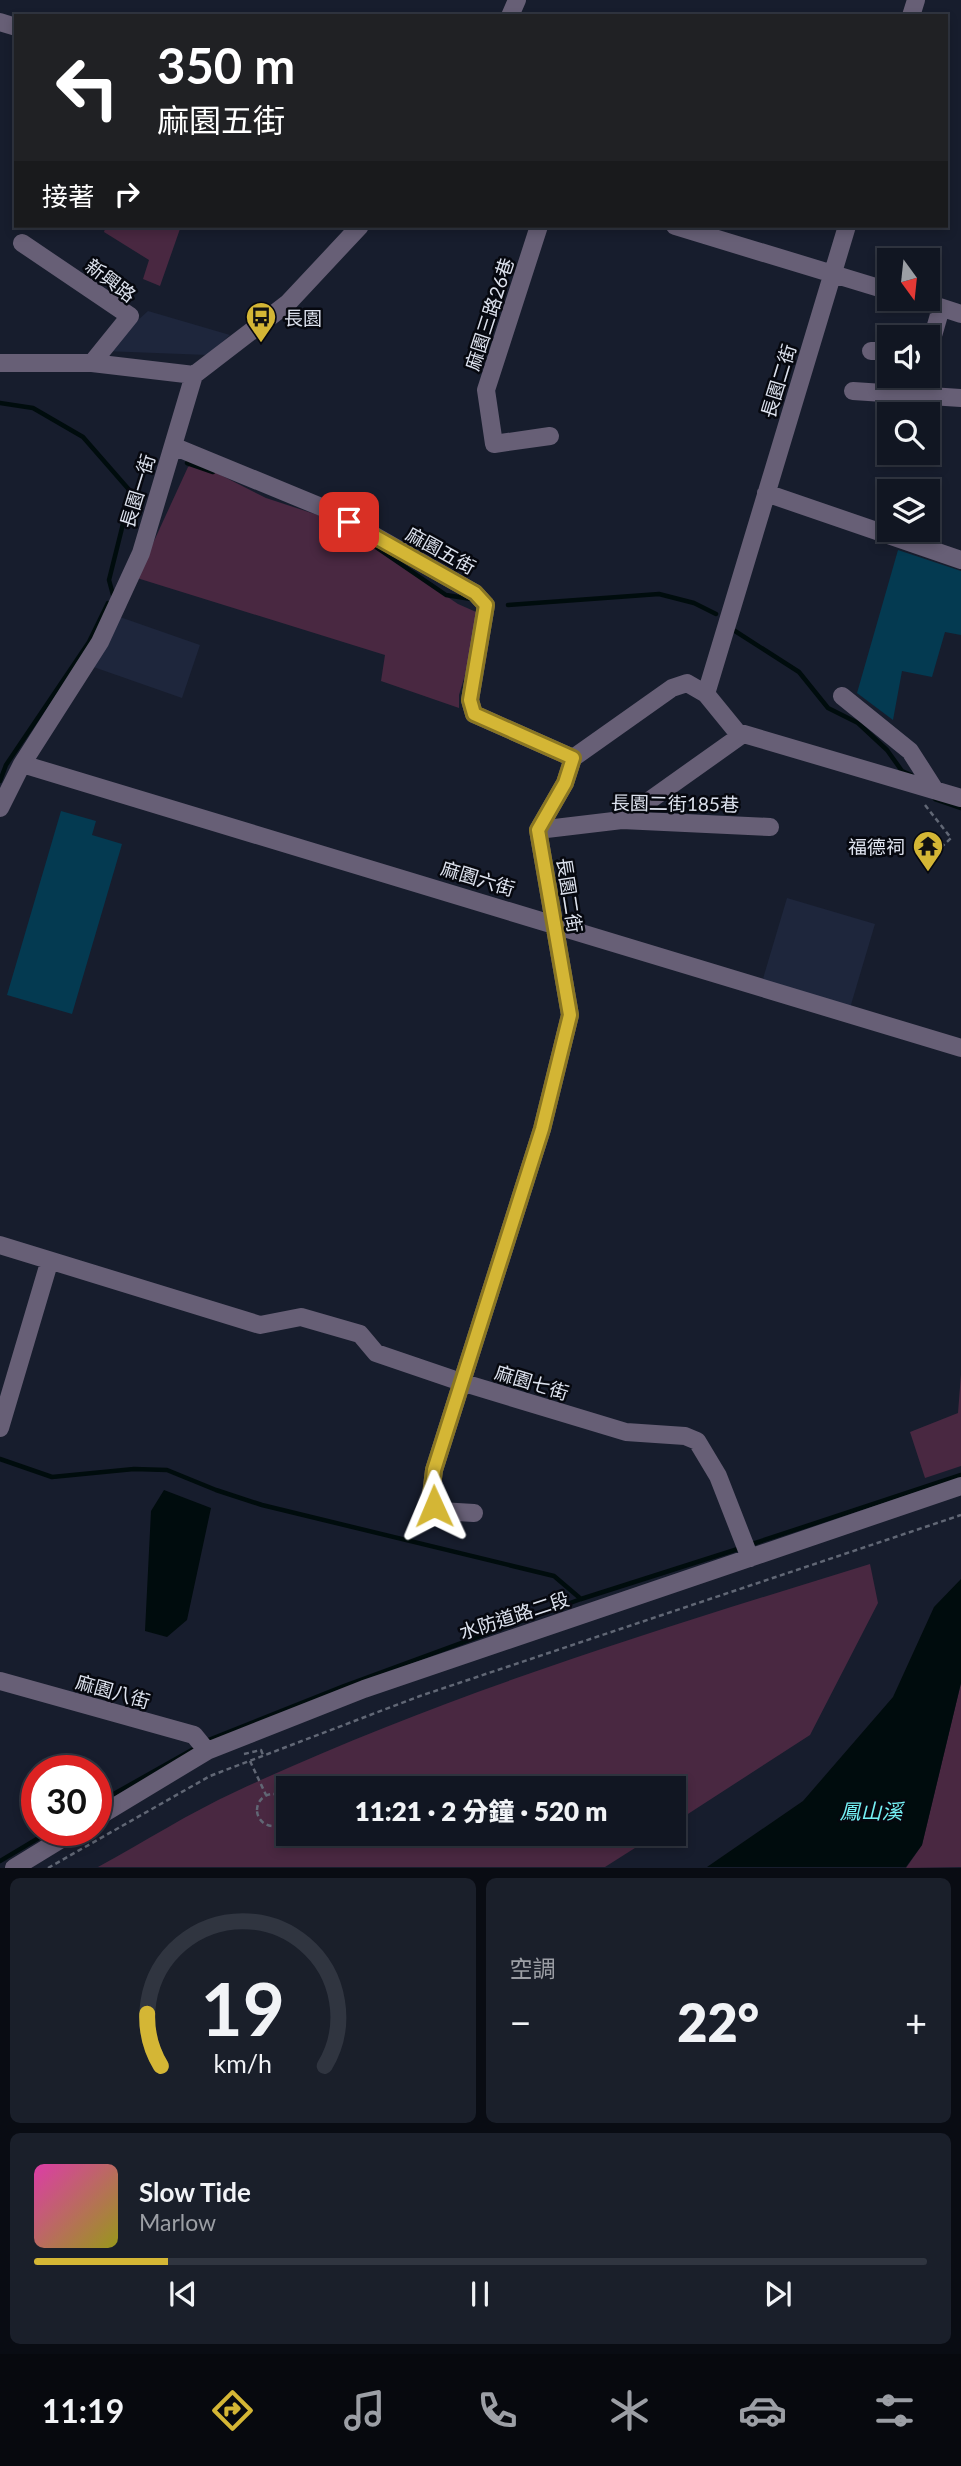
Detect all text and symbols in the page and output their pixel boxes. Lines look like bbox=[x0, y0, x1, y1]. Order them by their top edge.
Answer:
text: 350 m bbox=[157, 36, 295, 94]
icon: left bbox=[42, 42, 133, 133]
text: 麻園五街 bbox=[157, 100, 285, 139]
icon: right bbox=[108, 175, 146, 213]
text: 接著 bbox=[42, 180, 94, 212]
north arrow bbox=[877, 248, 940, 312]
map controls bbox=[877, 248, 940, 542]
street label: 新興路 bbox=[81, 254, 141, 306]
street label: 麻園三路26巷 bbox=[460, 255, 518, 373]
bus stop icon: 長園 bbox=[244, 300, 278, 344]
place label: 長園 bbox=[284, 306, 322, 329]
button: sound bbox=[877, 325, 940, 388]
street label: 長園二街 bbox=[756, 341, 800, 421]
button: search bbox=[877, 402, 940, 465]
street label: 長園一街 bbox=[115, 451, 159, 531]
button: layers bbox=[877, 479, 940, 542]
pin bbox=[319, 492, 379, 552]
icon: arrive bbox=[330, 503, 368, 541]
street label: 麻園五街 bbox=[402, 522, 480, 578]
street label: 長園二街185巷 bbox=[611, 790, 739, 816]
temple icon: 福德祠 bbox=[911, 829, 945, 873]
place label: 福德祠 bbox=[848, 835, 905, 858]
street label: 麻園六街 bbox=[438, 856, 518, 900]
street label: 長園二街 bbox=[553, 856, 587, 934]
street label: 麻園七街 bbox=[492, 1360, 572, 1404]
position arrow bbox=[397, 1469, 471, 1543]
street label: 水防道路二段 bbox=[456, 1586, 572, 1644]
street label: 麻園八街 bbox=[73, 1669, 153, 1713]
speed limit sign: 30 bbox=[21, 1755, 112, 1846]
text: 11:21 · 2 分鐘 · 520 m bbox=[355, 1795, 607, 1827]
water label: 鳳山溪 bbox=[840, 1798, 905, 1823]
text: 空調 bbox=[510, 1954, 556, 1982]
text: 19 bbox=[201, 1965, 285, 2053]
text: 22° bbox=[677, 1991, 759, 2053]
text: − bbox=[510, 1999, 532, 2045]
text: + bbox=[905, 1999, 927, 2045]
text: km/h bbox=[213, 2048, 272, 2078]
text: Slow Tide bbox=[139, 2176, 251, 2208]
text: Marlow bbox=[139, 2208, 216, 2236]
icon: previous bbox=[164, 2275, 202, 2313]
icon: pause bbox=[461, 2275, 499, 2313]
icon: next bbox=[759, 2275, 797, 2313]
icon: directions bbox=[208, 2386, 257, 2435]
icon: music bbox=[340, 2386, 389, 2435]
icon: phone bbox=[473, 2386, 522, 2435]
icon: climate bbox=[605, 2386, 654, 2435]
icon: car bbox=[738, 2386, 787, 2435]
icon: filters bbox=[870, 2386, 919, 2435]
text: 11:19 bbox=[42, 2391, 124, 2430]

